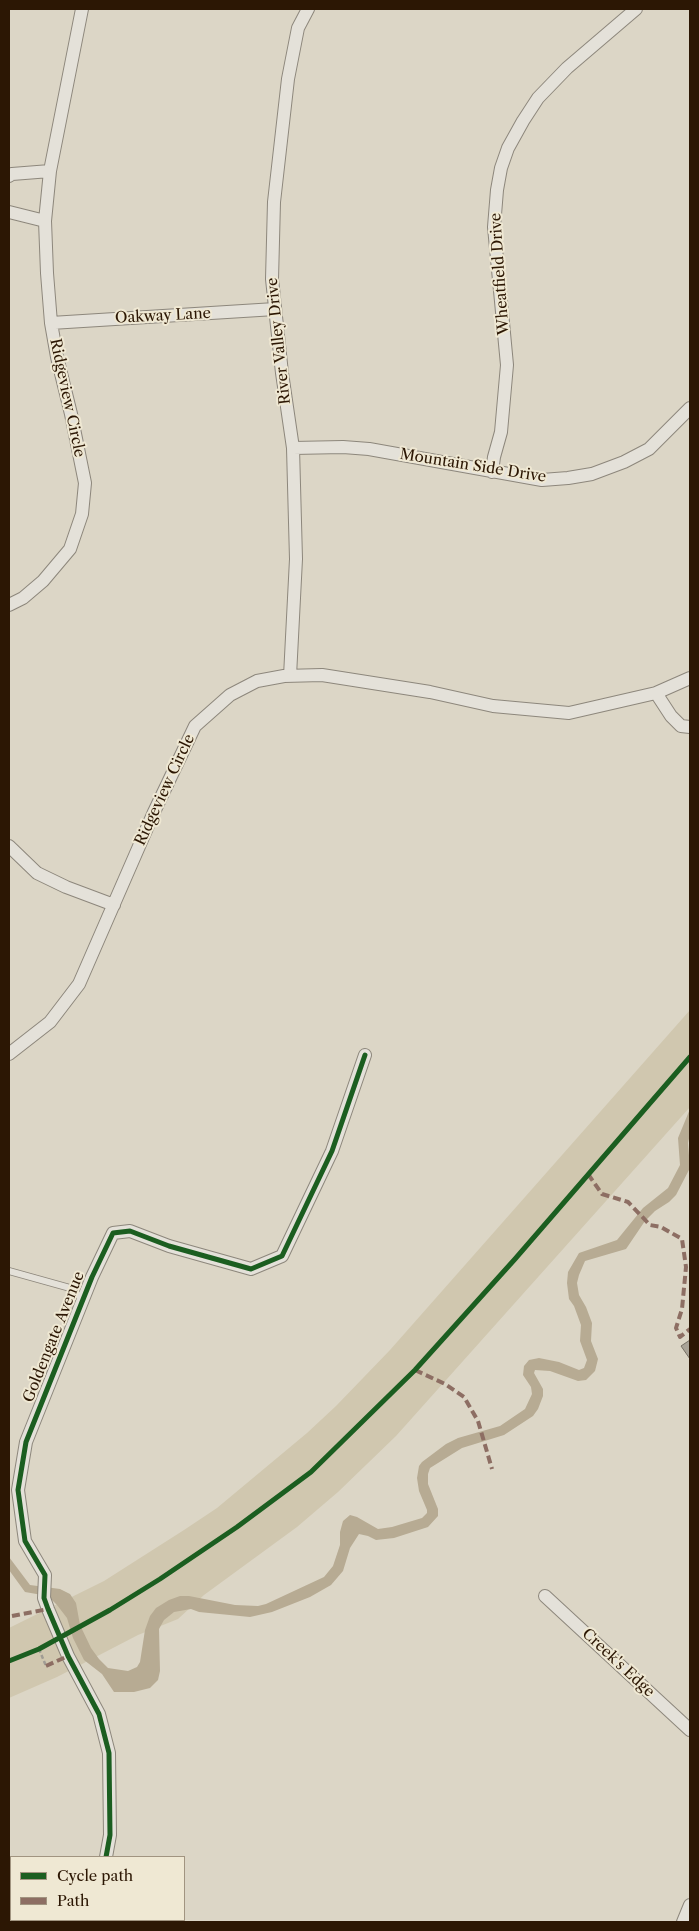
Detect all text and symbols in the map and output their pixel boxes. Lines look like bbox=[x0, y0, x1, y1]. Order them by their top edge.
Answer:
street label: Wheatfield Drive bbox=[487, 212, 513, 336]
street label: River Valley Drive bbox=[263, 277, 295, 405]
street label: Oakway Lane bbox=[115, 304, 211, 328]
street label: Ridgeview Circle bbox=[46, 337, 88, 459]
street label: Mountain Side Drive bbox=[399, 446, 547, 486]
street label: Ridgeview Circle bbox=[131, 731, 199, 849]
street label: Goldengate Avenue bbox=[20, 1269, 88, 1405]
street label: Creek's Edge bbox=[578, 1625, 658, 1701]
legend bbox=[10, 1856, 185, 1921]
text: Cycle path bbox=[57, 1866, 133, 1885]
text: Path bbox=[57, 1891, 89, 1910]

